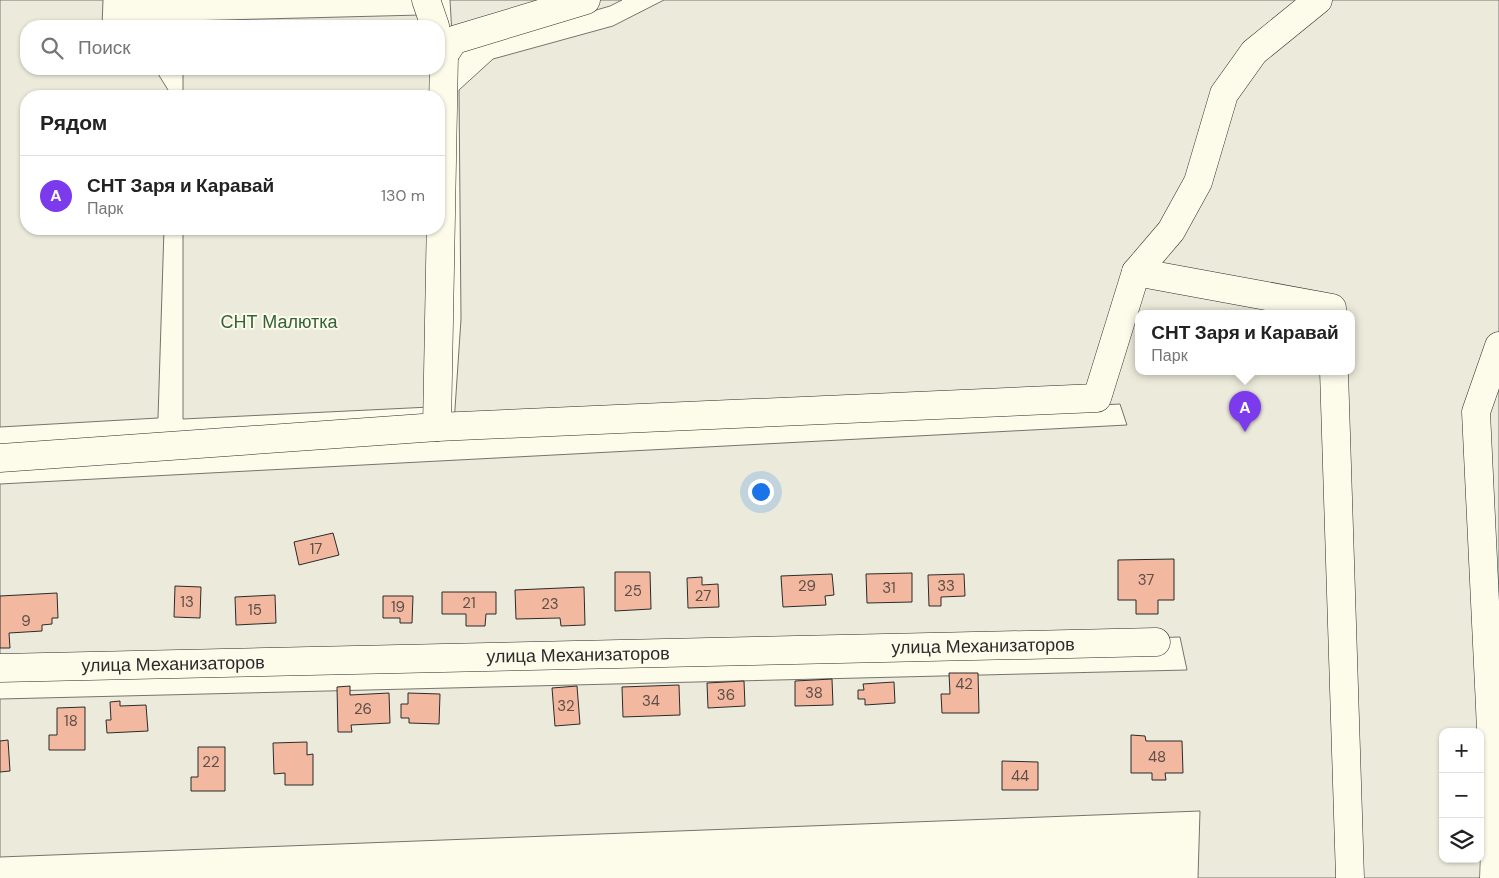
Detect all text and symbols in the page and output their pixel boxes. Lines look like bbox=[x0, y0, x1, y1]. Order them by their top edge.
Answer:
search box bbox=[20, 20, 445, 75]
icon: search bbox=[38, 34, 66, 62]
text: Поиск bbox=[78, 35, 131, 60]
text: Рядом bbox=[40, 109, 107, 137]
text: СНТ Заря и Каравай bbox=[87, 173, 274, 198]
text: A bbox=[50, 185, 62, 206]
text: 130 m bbox=[381, 185, 425, 206]
text: Парк bbox=[87, 198, 123, 219]
park label: СНТ Малютка bbox=[220, 310, 339, 334]
popup bbox=[1135, 310, 1355, 375]
text: СНТ Заря и Каравай bbox=[1151, 320, 1339, 345]
text: Парк bbox=[1151, 345, 1188, 366]
pin: A bbox=[1229, 391, 1261, 432]
your location bbox=[748, 479, 774, 505]
house number: 17 bbox=[310, 539, 322, 559]
house number: 37 bbox=[1138, 570, 1154, 590]
house number: 29 bbox=[798, 576, 816, 596]
house number: 33 bbox=[937, 576, 955, 596]
house number: 31 bbox=[882, 578, 896, 598]
house number: 25 bbox=[624, 581, 642, 601]
house number: 27 bbox=[695, 586, 711, 606]
house number: 13 bbox=[180, 592, 194, 612]
house number: 21 bbox=[462, 593, 476, 613]
house number: 23 bbox=[541, 594, 559, 614]
house number: 19 bbox=[391, 597, 405, 617]
house number: 15 bbox=[248, 600, 262, 620]
house number: 9 bbox=[21, 611, 31, 631]
street label: улица Механизаторов bbox=[891, 632, 1075, 660]
street label: улица Механизаторов bbox=[486, 641, 670, 669]
street label: улица Механизаторов bbox=[81, 650, 265, 678]
house number: 42 bbox=[955, 674, 973, 694]
house number: 38 bbox=[805, 683, 823, 703]
house number: 36 bbox=[717, 685, 735, 705]
house number: 34 bbox=[642, 691, 660, 711]
house number: 32 bbox=[557, 696, 575, 716]
house number: 26 bbox=[354, 699, 372, 719]
house number: 18 bbox=[64, 711, 78, 731]
map controls bbox=[1439, 728, 1484, 863]
button: + bbox=[1439, 728, 1484, 773]
house number: 48 bbox=[1148, 747, 1166, 767]
house number: 22 bbox=[202, 752, 220, 772]
house number: 44 bbox=[1011, 766, 1029, 786]
button: − bbox=[1439, 773, 1484, 818]
button: layers bbox=[1439, 818, 1484, 863]

